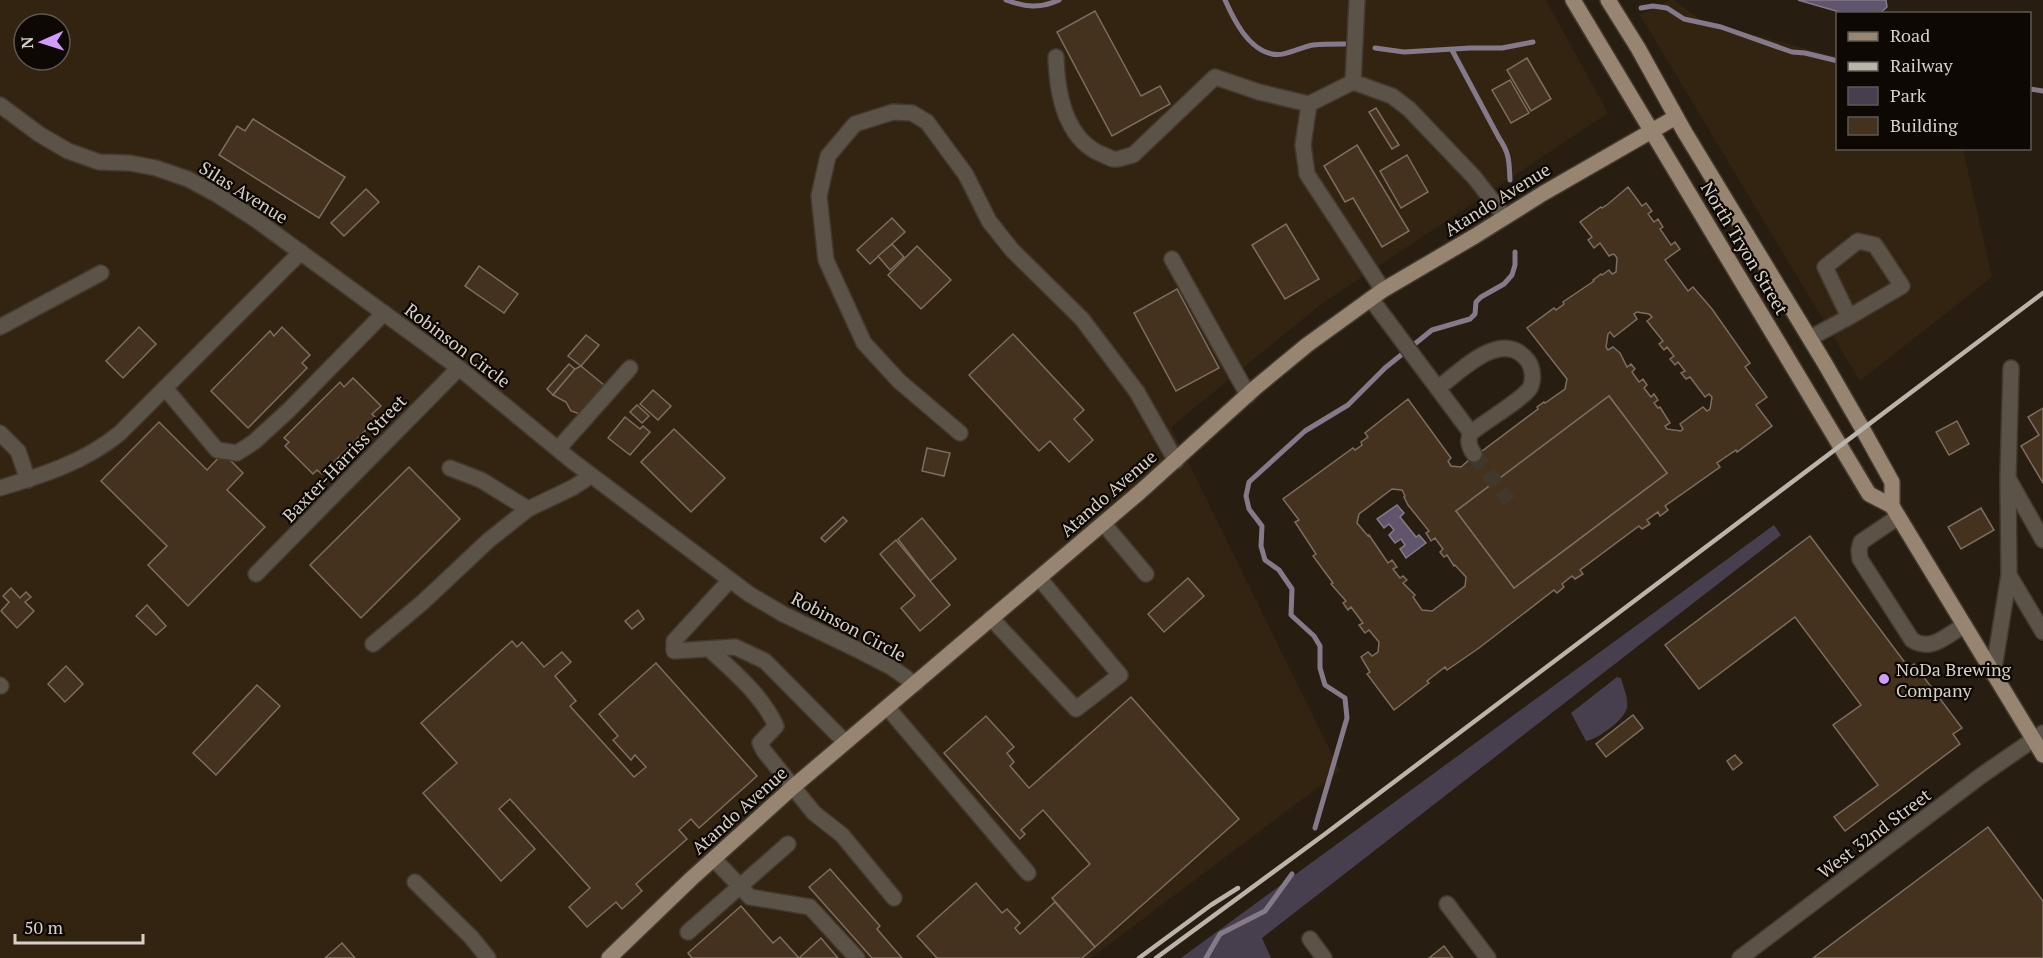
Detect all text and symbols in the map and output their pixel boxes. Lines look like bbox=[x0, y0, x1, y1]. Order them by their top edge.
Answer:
north arrow bbox=[12, 12, 72, 72]
legend bbox=[1836, 12, 2031, 150]
text: Road bbox=[1890, 23, 1930, 47]
text: N bbox=[16, 36, 38, 49]
text: Railway bbox=[1890, 53, 1954, 77]
text: Park bbox=[1890, 83, 1927, 107]
text: Building bbox=[1890, 113, 1958, 137]
street label: Silas Avenue bbox=[195, 155, 293, 229]
street label: Atando Avenue bbox=[1439, 157, 1555, 241]
street label: North Tryon Street bbox=[1696, 177, 1794, 319]
street label: Robinson Circle bbox=[400, 297, 516, 393]
street label: Baxter-Harriss Street bbox=[277, 389, 411, 527]
street label: Atando Avenue bbox=[1055, 444, 1161, 542]
street label: Robinson Circle bbox=[787, 586, 911, 666]
place label: NoDa Brewing Company bbox=[1896, 657, 2012, 702]
marker: NoDa Brewing Company bbox=[1877, 672, 1891, 686]
street label: Atando Avenue bbox=[686, 761, 792, 859]
street label: West 32nd Street bbox=[1813, 782, 1936, 883]
scale bar bbox=[15, 907, 142, 945]
text: 50 m bbox=[24, 915, 64, 939]

